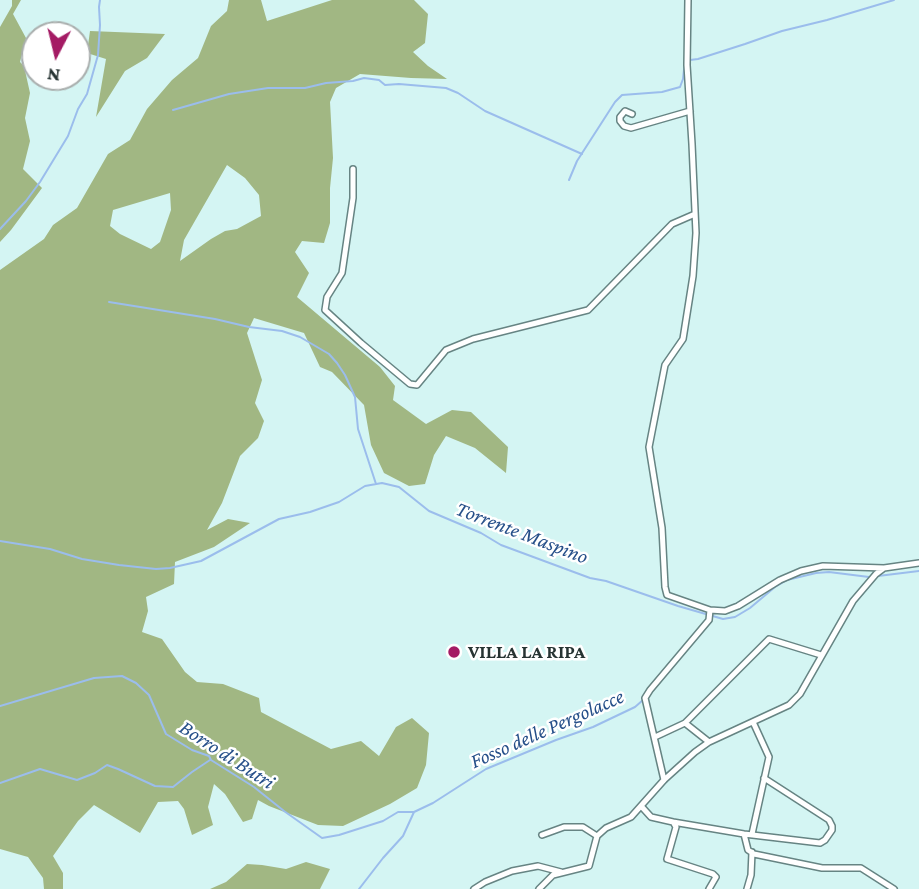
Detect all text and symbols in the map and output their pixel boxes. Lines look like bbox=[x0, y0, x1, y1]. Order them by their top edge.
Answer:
north arrow bbox=[21, 21, 91, 91]
text: N bbox=[46, 64, 61, 87]
water label: Torrente Maspino bbox=[452, 496, 592, 570]
place label: VILLA LA RIPA bbox=[468, 641, 585, 663]
marker: VILLA LA RIPA bbox=[446, 644, 462, 660]
water label: Fosso delle Pergolacce bbox=[466, 684, 628, 774]
water label: Borro di Butri bbox=[175, 715, 279, 795]

